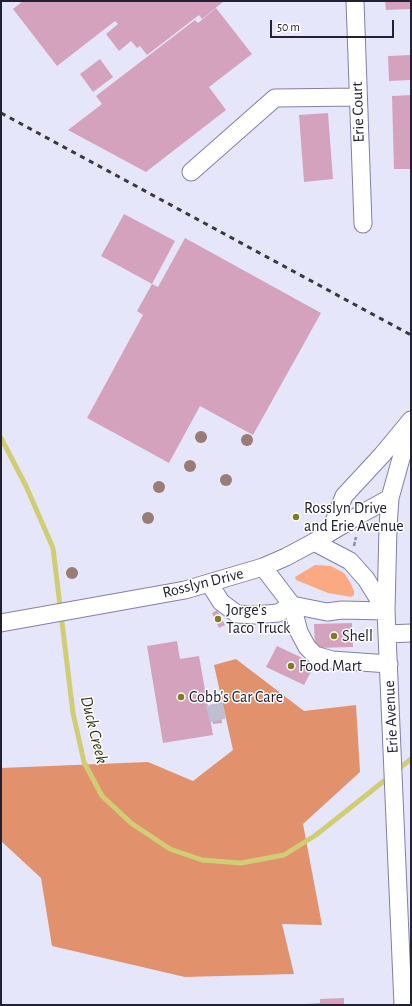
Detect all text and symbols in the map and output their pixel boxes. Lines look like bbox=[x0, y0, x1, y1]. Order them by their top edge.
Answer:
scale bar bbox=[272, 12, 396, 38]
text: 50 m bbox=[277, 21, 300, 33]
street label: Erie Court bbox=[347, 81, 369, 143]
place label: Rosslyn Drive and Erie Avenue bbox=[304, 498, 404, 536]
marker: Rosslyn Drive and Erie Avenue bbox=[291, 512, 301, 522]
street label: Rosslyn Drive bbox=[160, 564, 246, 602]
place label: Jorge's Taco Truck bbox=[226, 600, 290, 638]
marker: Jorge's Taco Truck bbox=[213, 614, 223, 624]
place label: Shell bbox=[342, 626, 373, 646]
marker: Shell bbox=[329, 631, 339, 641]
place label: Food Mart bbox=[299, 656, 362, 676]
marker: Food Mart bbox=[286, 661, 296, 671]
street label: Erie Avenue bbox=[379, 680, 403, 754]
place label: Cobb's Car Care bbox=[189, 687, 283, 707]
marker: Cobb's Car Care bbox=[176, 692, 186, 702]
water label: Duck Creek bbox=[76, 694, 112, 766]

